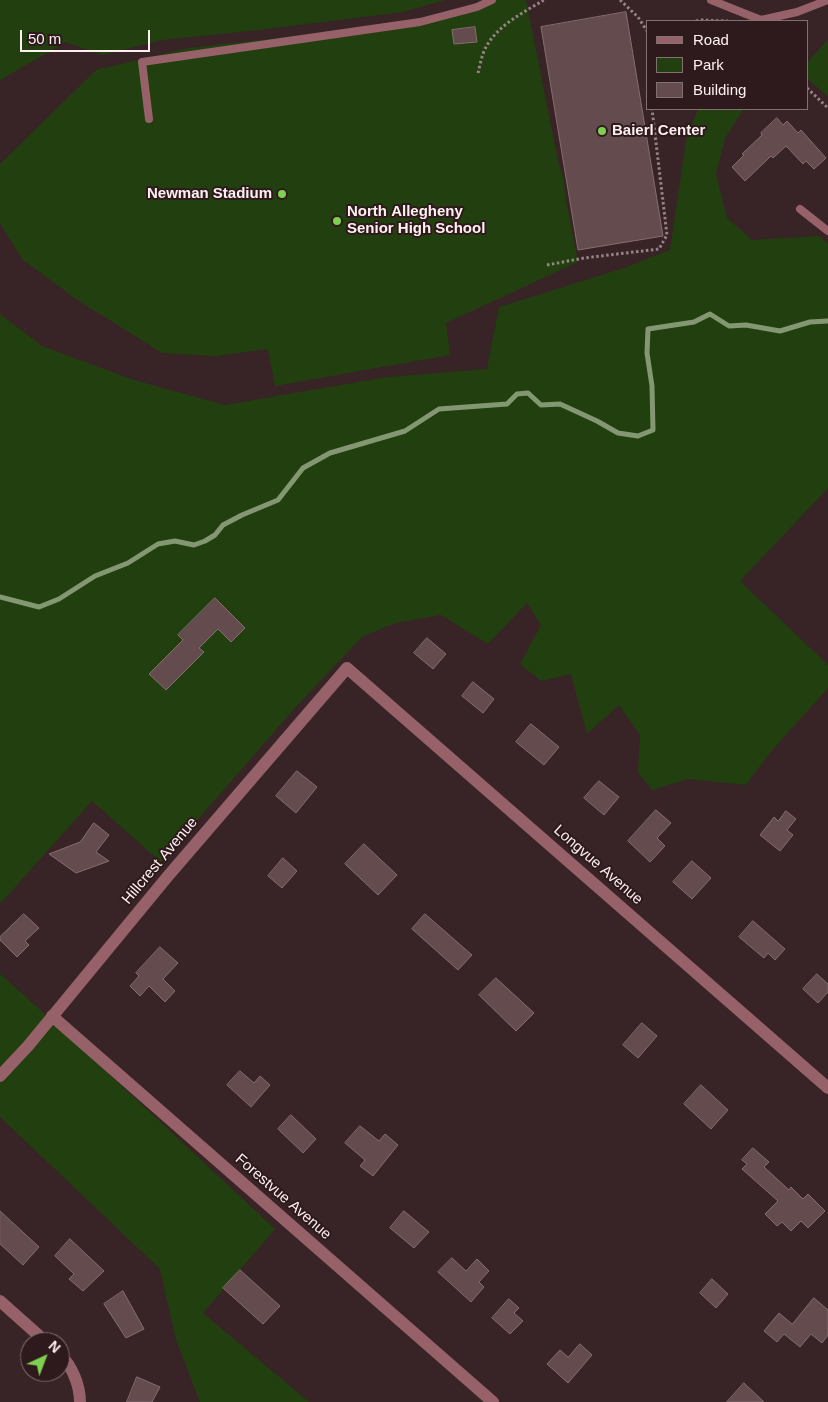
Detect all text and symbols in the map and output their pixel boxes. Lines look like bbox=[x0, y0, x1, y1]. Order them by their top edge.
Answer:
scale bar bbox=[22, 20, 152, 52]
legend bbox=[646, 20, 808, 110]
text: 50 m bbox=[28, 30, 61, 47]
text: Road bbox=[693, 31, 729, 48]
text: Park bbox=[693, 56, 724, 73]
text: Building bbox=[693, 81, 746, 98]
place label: Baierl Center bbox=[612, 122, 705, 140]
marker: Baierl Center bbox=[596, 125, 608, 137]
place label: Newman Stadium bbox=[147, 185, 272, 203]
marker: Newman Stadium bbox=[276, 188, 288, 200]
place label: North Allegheny Senior High School bbox=[347, 203, 485, 238]
marker: North Allegheny Senior High School bbox=[331, 215, 343, 227]
street label: Hillcrest Avenue bbox=[118, 814, 202, 908]
street label: Longvue Avenue bbox=[550, 821, 646, 909]
street label: Forestvue Avenue bbox=[231, 1150, 335, 1244]
north arrow bbox=[20, 1332, 70, 1382]
text: N bbox=[45, 1337, 64, 1356]

